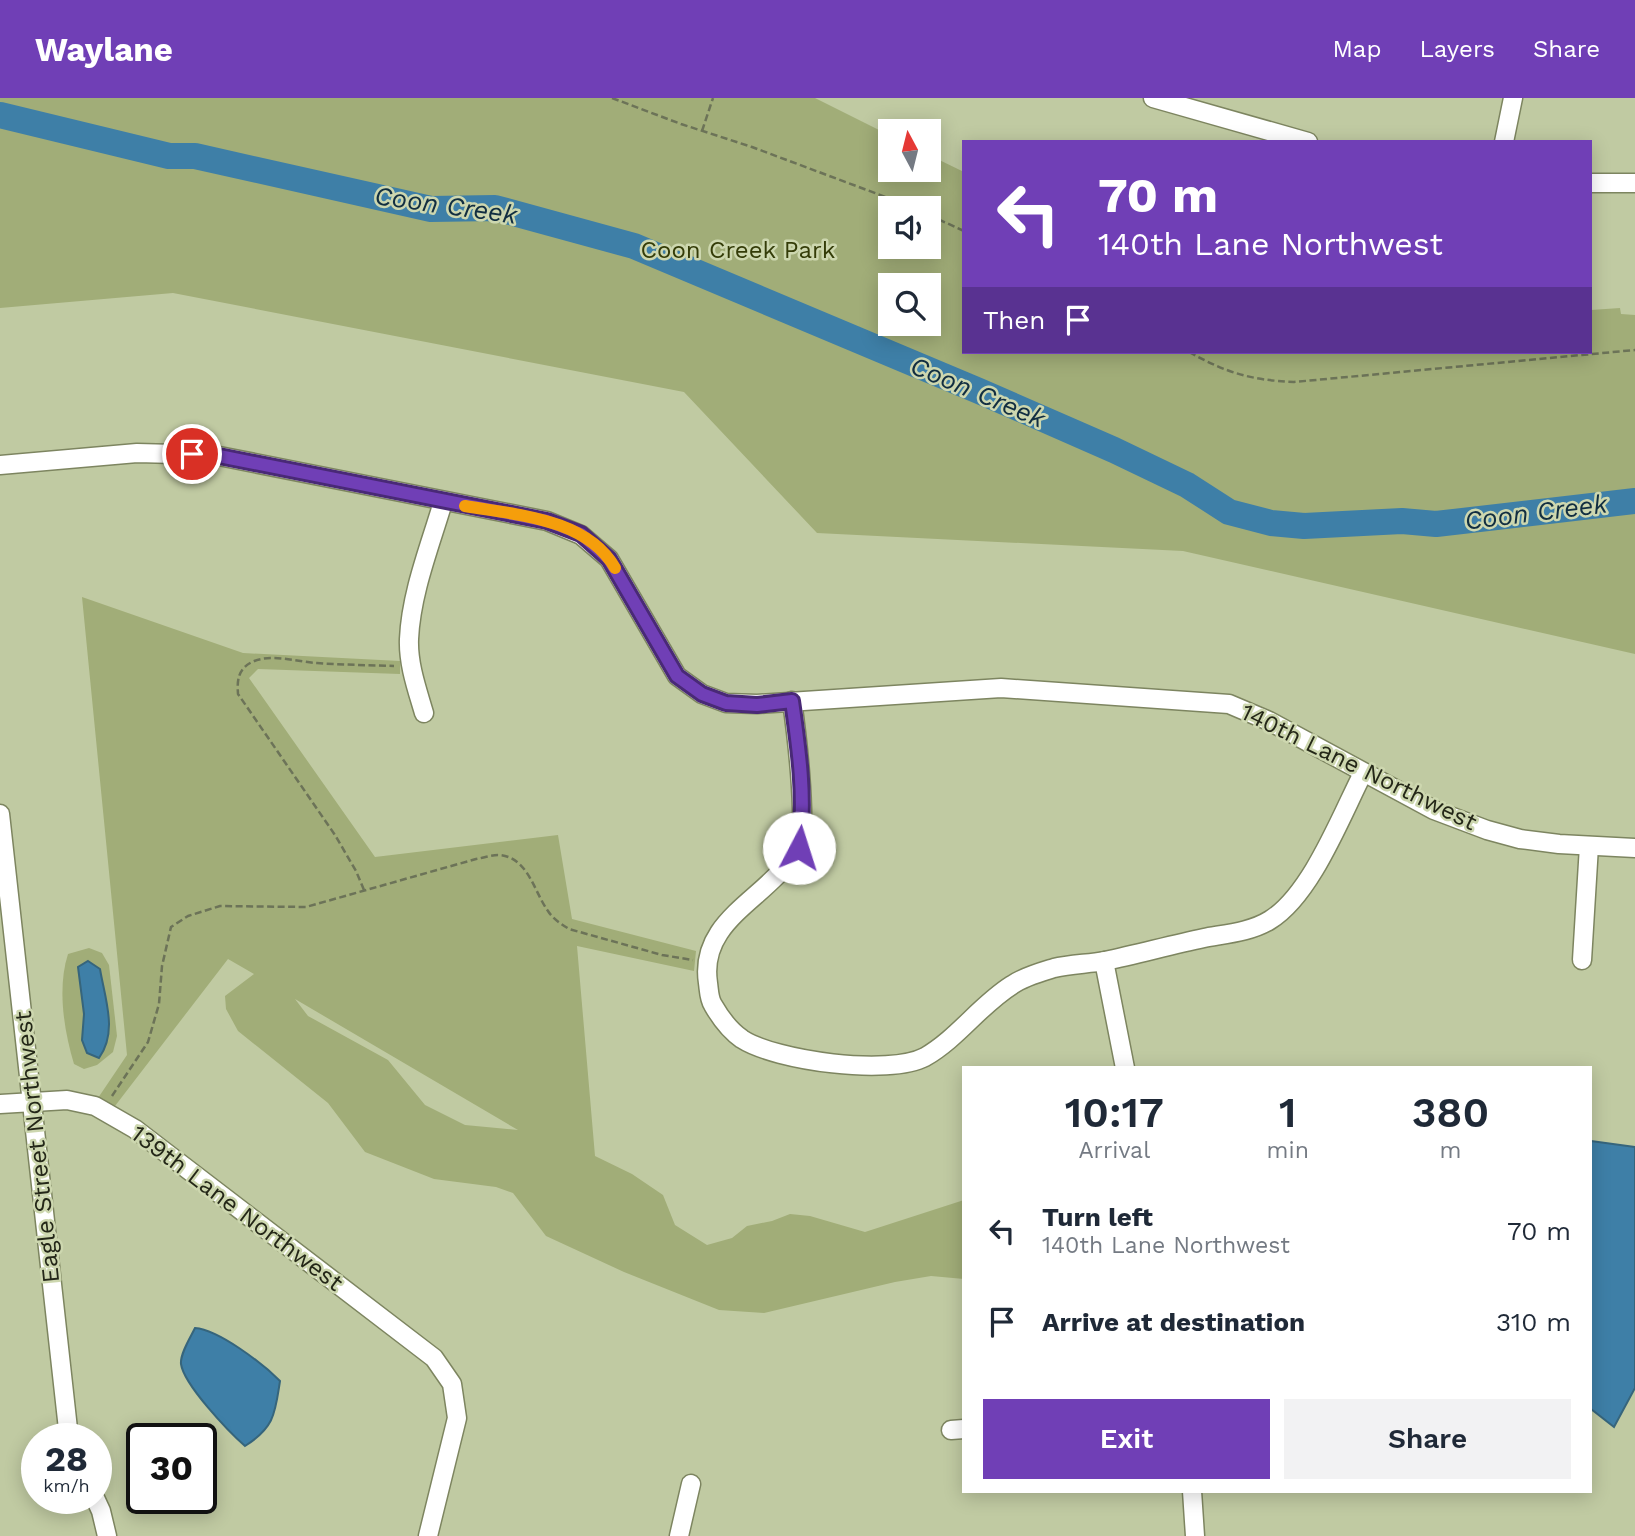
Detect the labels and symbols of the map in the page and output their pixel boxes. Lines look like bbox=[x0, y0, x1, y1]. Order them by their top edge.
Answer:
north arrow bbox=[878, 119, 942, 182]
water label: Coon Creek bbox=[373, 180, 520, 230]
park label: Coon Creek Park bbox=[641, 236, 836, 264]
water label: Coon Creek bbox=[906, 350, 1051, 434]
pin bbox=[162, 424, 222, 484]
water label: Coon Creek bbox=[1463, 488, 1610, 536]
street label: 140th Lane Northwest bbox=[1237, 698, 1481, 836]
position arrow bbox=[762, 811, 836, 885]
street label: Eagle Street Northwest bbox=[9, 1010, 65, 1284]
street label: 139th Lane Northwest bbox=[126, 1119, 348, 1297]
speed limit sign: 30 bbox=[126, 1423, 217, 1514]

